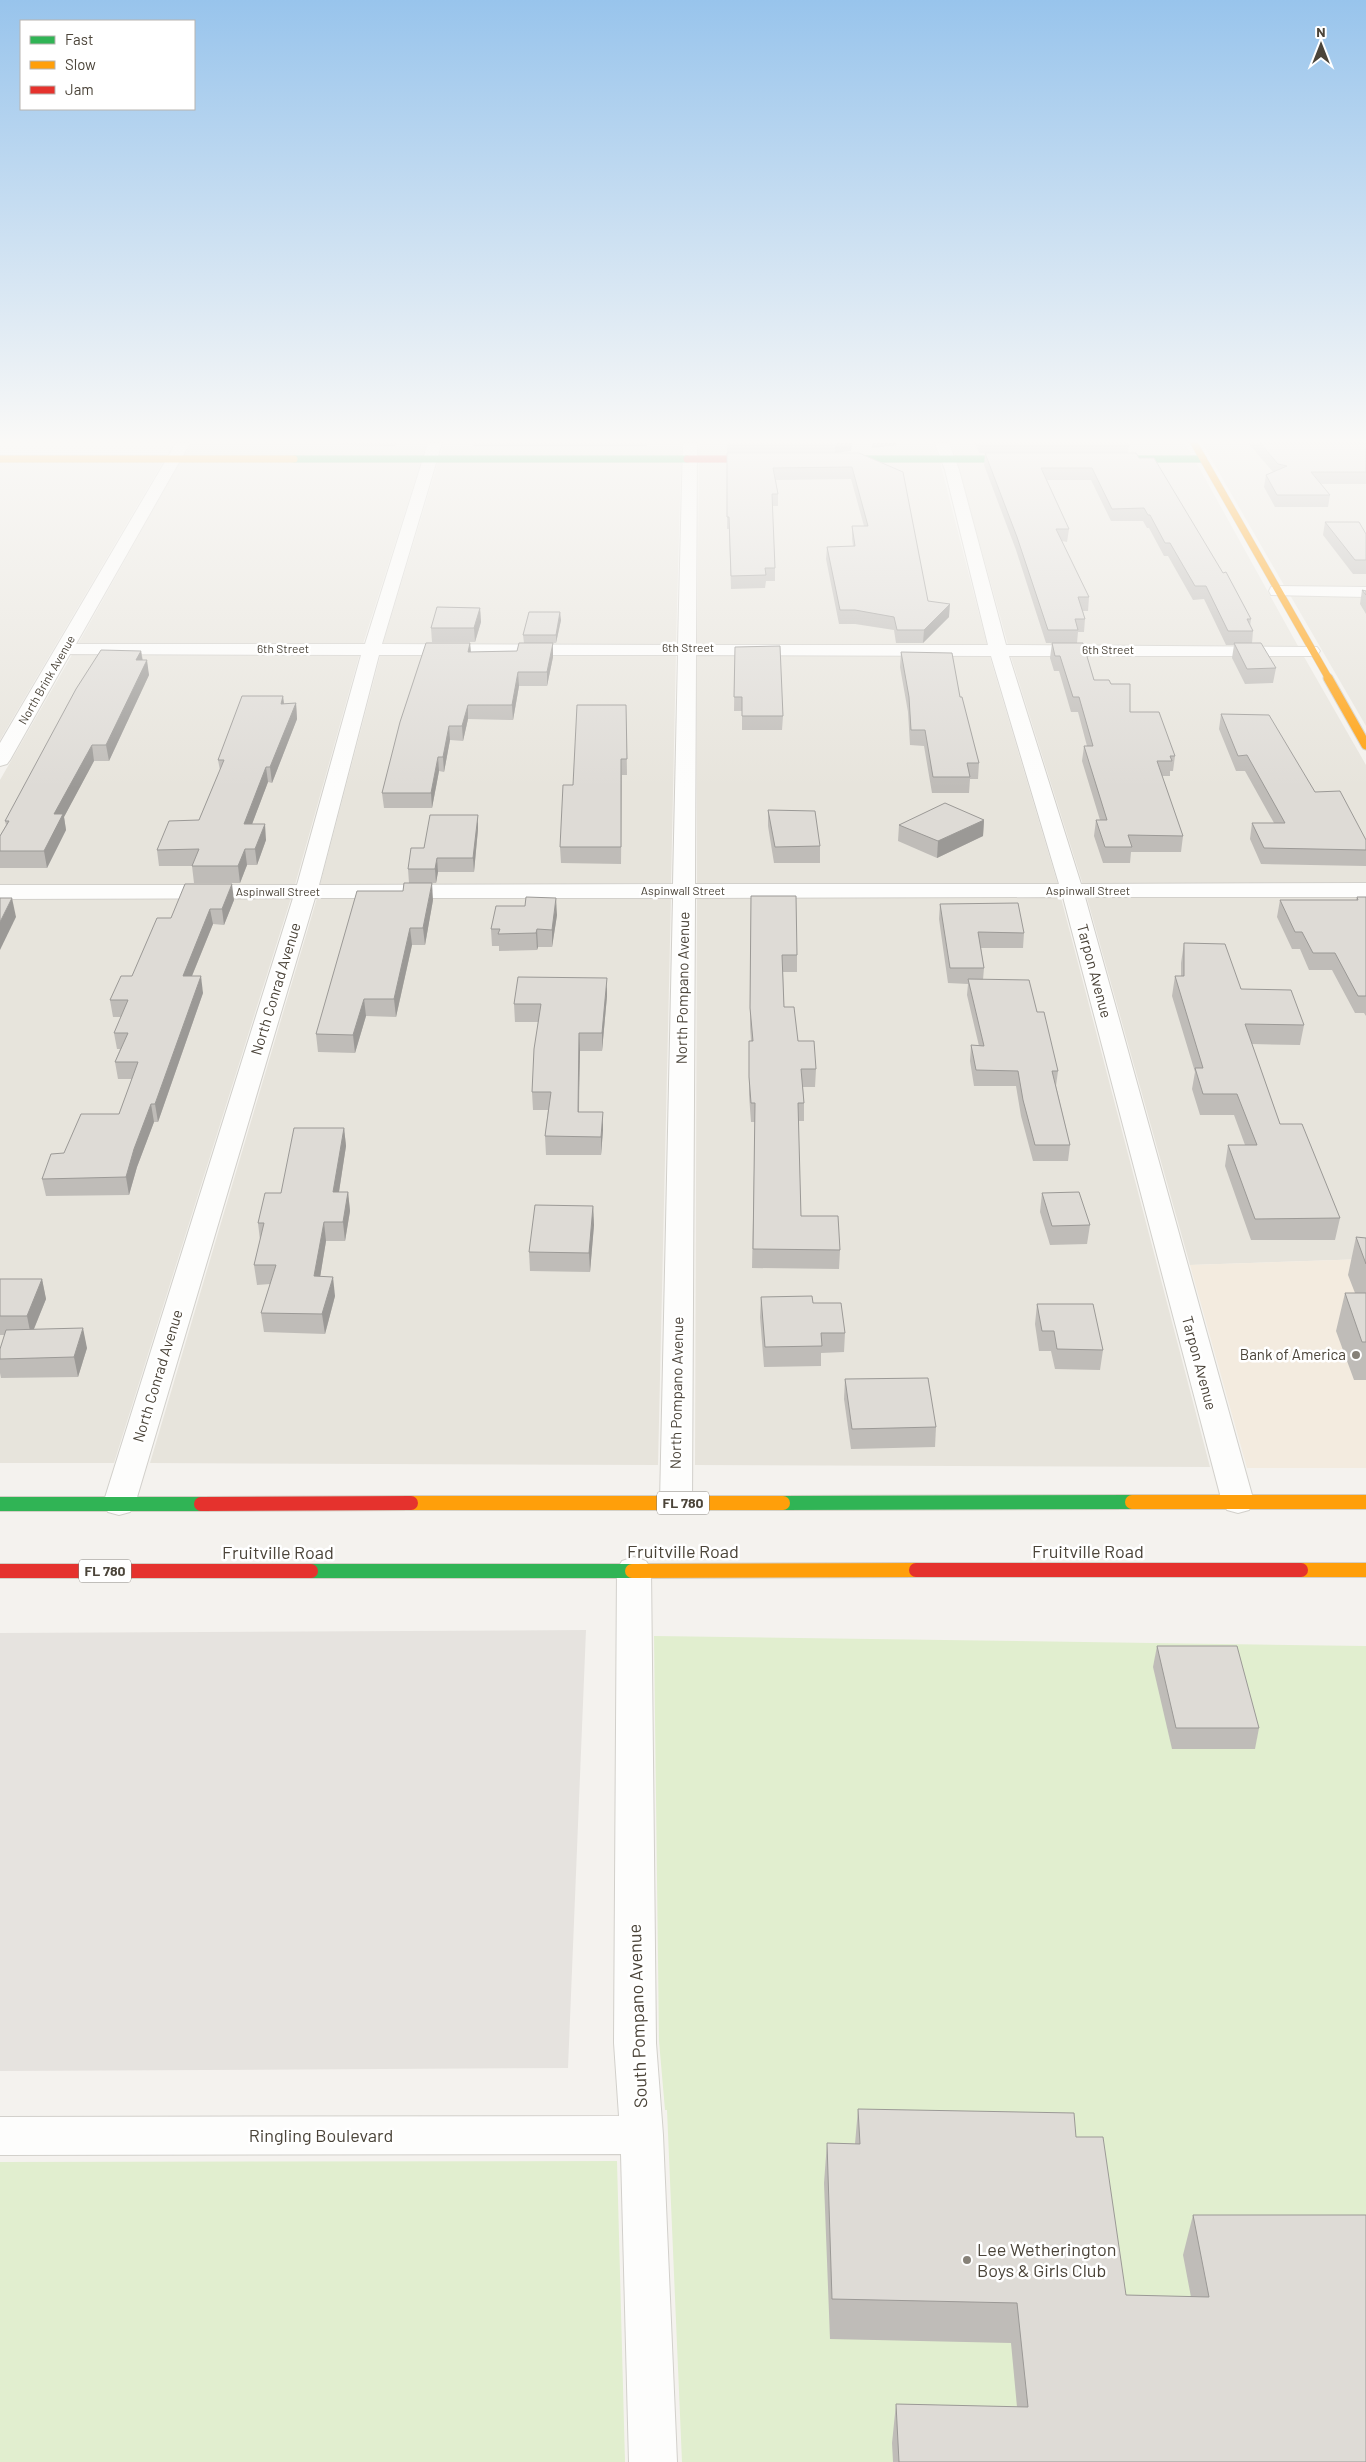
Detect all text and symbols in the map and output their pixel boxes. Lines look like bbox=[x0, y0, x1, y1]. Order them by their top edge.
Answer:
legend bbox=[20, 20, 195, 110]
north arrow bbox=[1296, 20, 1346, 70]
text: N bbox=[1316, 23, 1326, 40]
text: Fast bbox=[65, 30, 93, 48]
text: Slow bbox=[65, 55, 96, 73]
text: Jam bbox=[65, 80, 94, 98]
street label: North Brink Avenue bbox=[15, 633, 77, 726]
street label: 6th Street bbox=[662, 640, 714, 654]
street label: 6th Street bbox=[257, 641, 309, 655]
street label: 6th Street bbox=[1082, 642, 1134, 656]
street label: Aspinwall Street bbox=[641, 883, 725, 897]
street label: Aspinwall Street bbox=[1046, 883, 1130, 897]
street label: Aspinwall Street bbox=[236, 884, 320, 898]
street label: North Pompano Avenue bbox=[672, 912, 692, 1064]
street label: North Conrad Avenue bbox=[246, 920, 304, 1057]
street label: Tarpon Avenue bbox=[1074, 922, 1116, 1020]
street label: North Conrad Avenue bbox=[128, 1307, 186, 1444]
street label: Tarpon Avenue bbox=[1179, 1314, 1221, 1412]
street label: North Pompano Avenue bbox=[666, 1317, 686, 1469]
place label: Bank of America bbox=[1240, 1345, 1346, 1363]
marker: Bank of America bbox=[1350, 1349, 1362, 1361]
road number: FL 780 bbox=[657, 1492, 709, 1515]
street label: Fruitville Road bbox=[627, 1540, 739, 1562]
street label: Fruitville Road bbox=[1032, 1540, 1144, 1562]
street label: Fruitville Road bbox=[222, 1541, 334, 1563]
road number: FL 780 bbox=[79, 1560, 131, 1582]
street label: South Pompano Avenue bbox=[623, 1924, 651, 2108]
street label: Ringling Boulevard bbox=[249, 2124, 393, 2146]
place label: Lee Wetherington Boys & Girls Club bbox=[977, 2238, 1116, 2281]
marker: Lee Wetherington Boys & Girls Club bbox=[961, 2254, 973, 2266]

